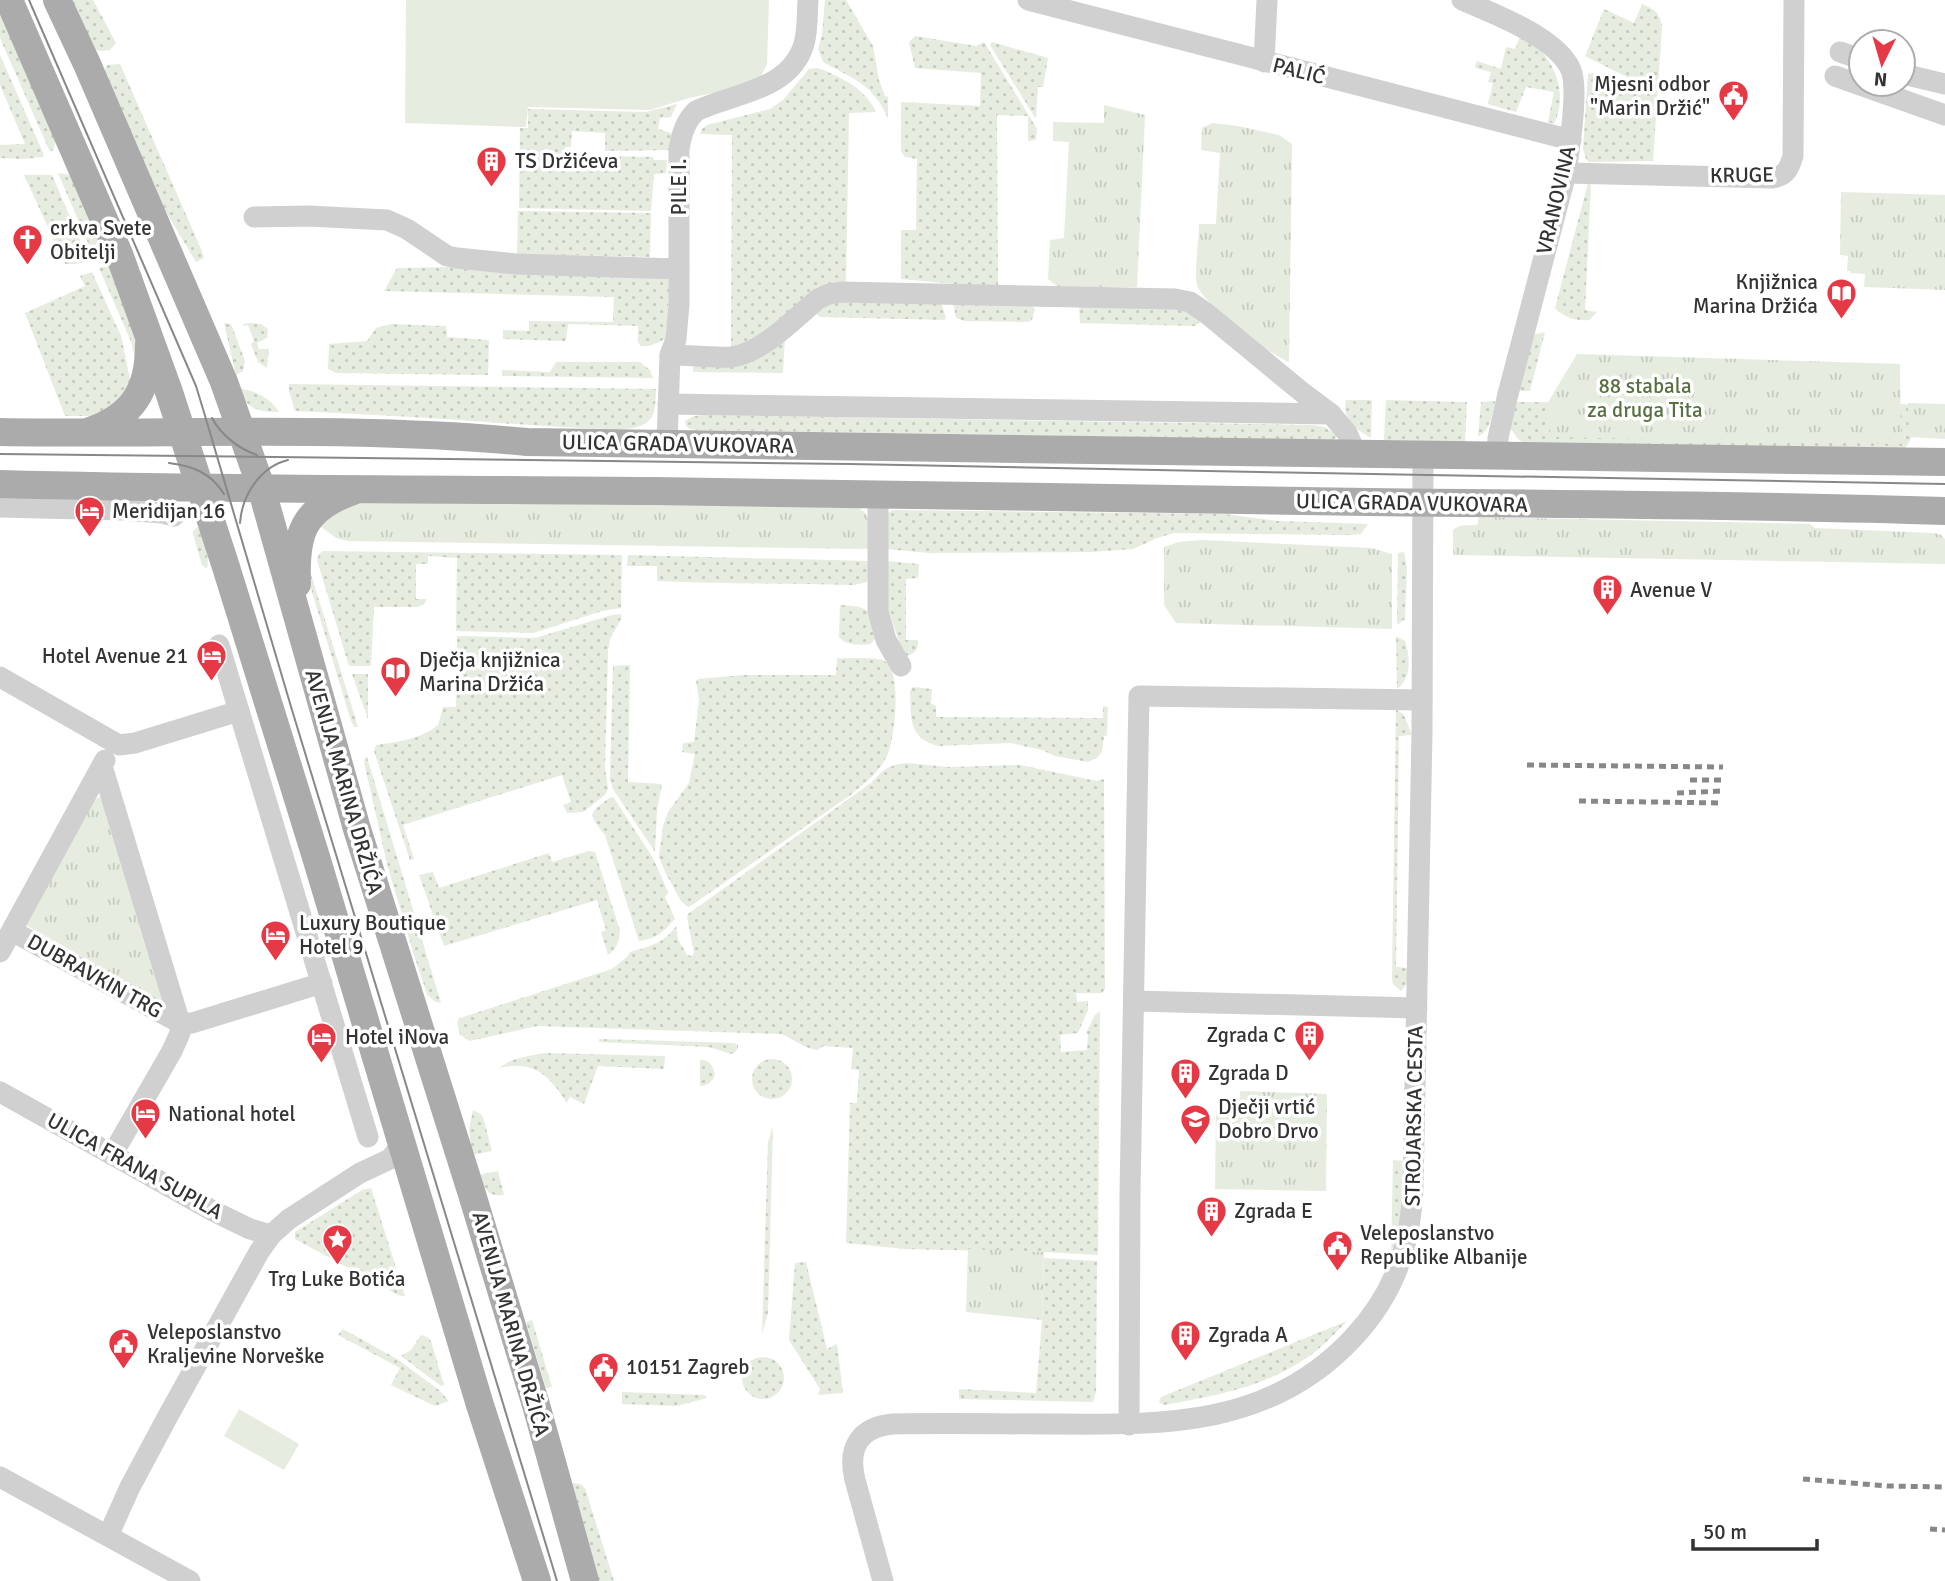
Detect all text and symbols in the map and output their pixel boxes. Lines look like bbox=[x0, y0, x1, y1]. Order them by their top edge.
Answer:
north arrow bbox=[1847, 28, 1917, 98]
street label: PALIĆ bbox=[1270, 52, 1328, 90]
text: N bbox=[1873, 66, 1888, 91]
place label: Mjesni odbor "Marin Držić" bbox=[1590, 71, 1710, 121]
public building icon: Mjesni odbor "Marin Držić" bbox=[1716, 79, 1750, 123]
street label: VRANOVINA bbox=[1531, 143, 1581, 257]
building icon: TS Držićeva bbox=[475, 144, 509, 188]
place label: TS Držićeva bbox=[515, 148, 618, 174]
street label: PILE I. bbox=[666, 158, 692, 216]
street label: KRUGE bbox=[1710, 161, 1774, 189]
place label: crkva Svete Obitelji bbox=[50, 215, 152, 265]
church icon: crkva Svete Obitelji bbox=[10, 223, 44, 267]
place label: Knjižnica Marina Držića bbox=[1693, 269, 1818, 319]
library icon: Knjižnica Marina Držića bbox=[1824, 277, 1858, 321]
park label: 88 stabala za druga Tita bbox=[1587, 373, 1703, 423]
street label: ULICA GRADA VUKOVARA bbox=[562, 429, 794, 459]
street label: ULICA GRADA VUKOVARA bbox=[1296, 488, 1528, 518]
hotel icon: Meridijan 16 bbox=[72, 494, 106, 538]
place label: Meridijan 16 bbox=[112, 498, 225, 524]
building icon: Avenue V bbox=[1590, 573, 1624, 617]
place label: Avenue V bbox=[1630, 577, 1712, 603]
hotel icon: Hotel Avenue 21 bbox=[194, 639, 228, 683]
place label: Hotel Avenue 21 bbox=[42, 643, 188, 669]
place label: Dječja knjižnica Marina Držića bbox=[419, 647, 561, 697]
library icon: Dječja knjižnica Marina Držića bbox=[379, 655, 413, 699]
street label: AVENIJA MARINA DRŽIĆA bbox=[299, 667, 389, 898]
place label: Luxury Boutique Hotel 9 bbox=[299, 910, 446, 960]
hotel icon: Luxury Boutique Hotel 9 bbox=[259, 918, 293, 962]
street label: DUBRAVKIN TRG bbox=[23, 928, 167, 1024]
building icon: Zgrada C bbox=[1292, 1018, 1326, 1062]
hotel icon: Hotel iNova bbox=[305, 1020, 339, 1064]
place label: Zgrada C bbox=[1206, 1022, 1286, 1048]
place label: Hotel iNova bbox=[345, 1024, 449, 1050]
street label: STROJARSKA CESTA bbox=[1399, 1025, 1429, 1207]
building icon: Zgrada D bbox=[1168, 1056, 1202, 1100]
place label: Zgrada D bbox=[1208, 1060, 1289, 1086]
place label: Dječji vrtić Dobro Drvo bbox=[1218, 1094, 1319, 1144]
hotel icon: National hotel bbox=[128, 1097, 162, 1141]
place label: National hotel bbox=[168, 1101, 296, 1127]
school or university icon: Dječji vrtić Dobro Drvo bbox=[1178, 1102, 1212, 1146]
street label: ULICA FRANA SUPILA bbox=[43, 1107, 227, 1225]
building icon: Zgrada E bbox=[1194, 1194, 1228, 1238]
place label: Zgrada E bbox=[1234, 1198, 1313, 1224]
street label: AVENIJA MARINA DRŽIĆA bbox=[466, 1209, 556, 1440]
place label: Veleposlanstvo Republike Albanije bbox=[1360, 1220, 1528, 1270]
place icon: Trg Luke Botića bbox=[320, 1222, 354, 1266]
public building icon: Veleposlanstvo Republike Albanije bbox=[1320, 1228, 1354, 1272]
place label: Trg Luke Botića bbox=[269, 1266, 405, 1292]
building icon: Zgrada A bbox=[1168, 1318, 1202, 1362]
place label: Veleposlanstvo Kraljevine Norveške bbox=[147, 1319, 325, 1369]
place label: Zgrada A bbox=[1208, 1322, 1288, 1348]
public building icon: Veleposlanstvo Kraljevine Norveške bbox=[107, 1327, 141, 1371]
public building icon: 10151 Zagreb bbox=[586, 1350, 620, 1394]
place label: 10151 Zagreb bbox=[626, 1354, 749, 1380]
scale bar bbox=[1693, 1508, 1817, 1552]
text: 50 m bbox=[1703, 1519, 1747, 1545]

